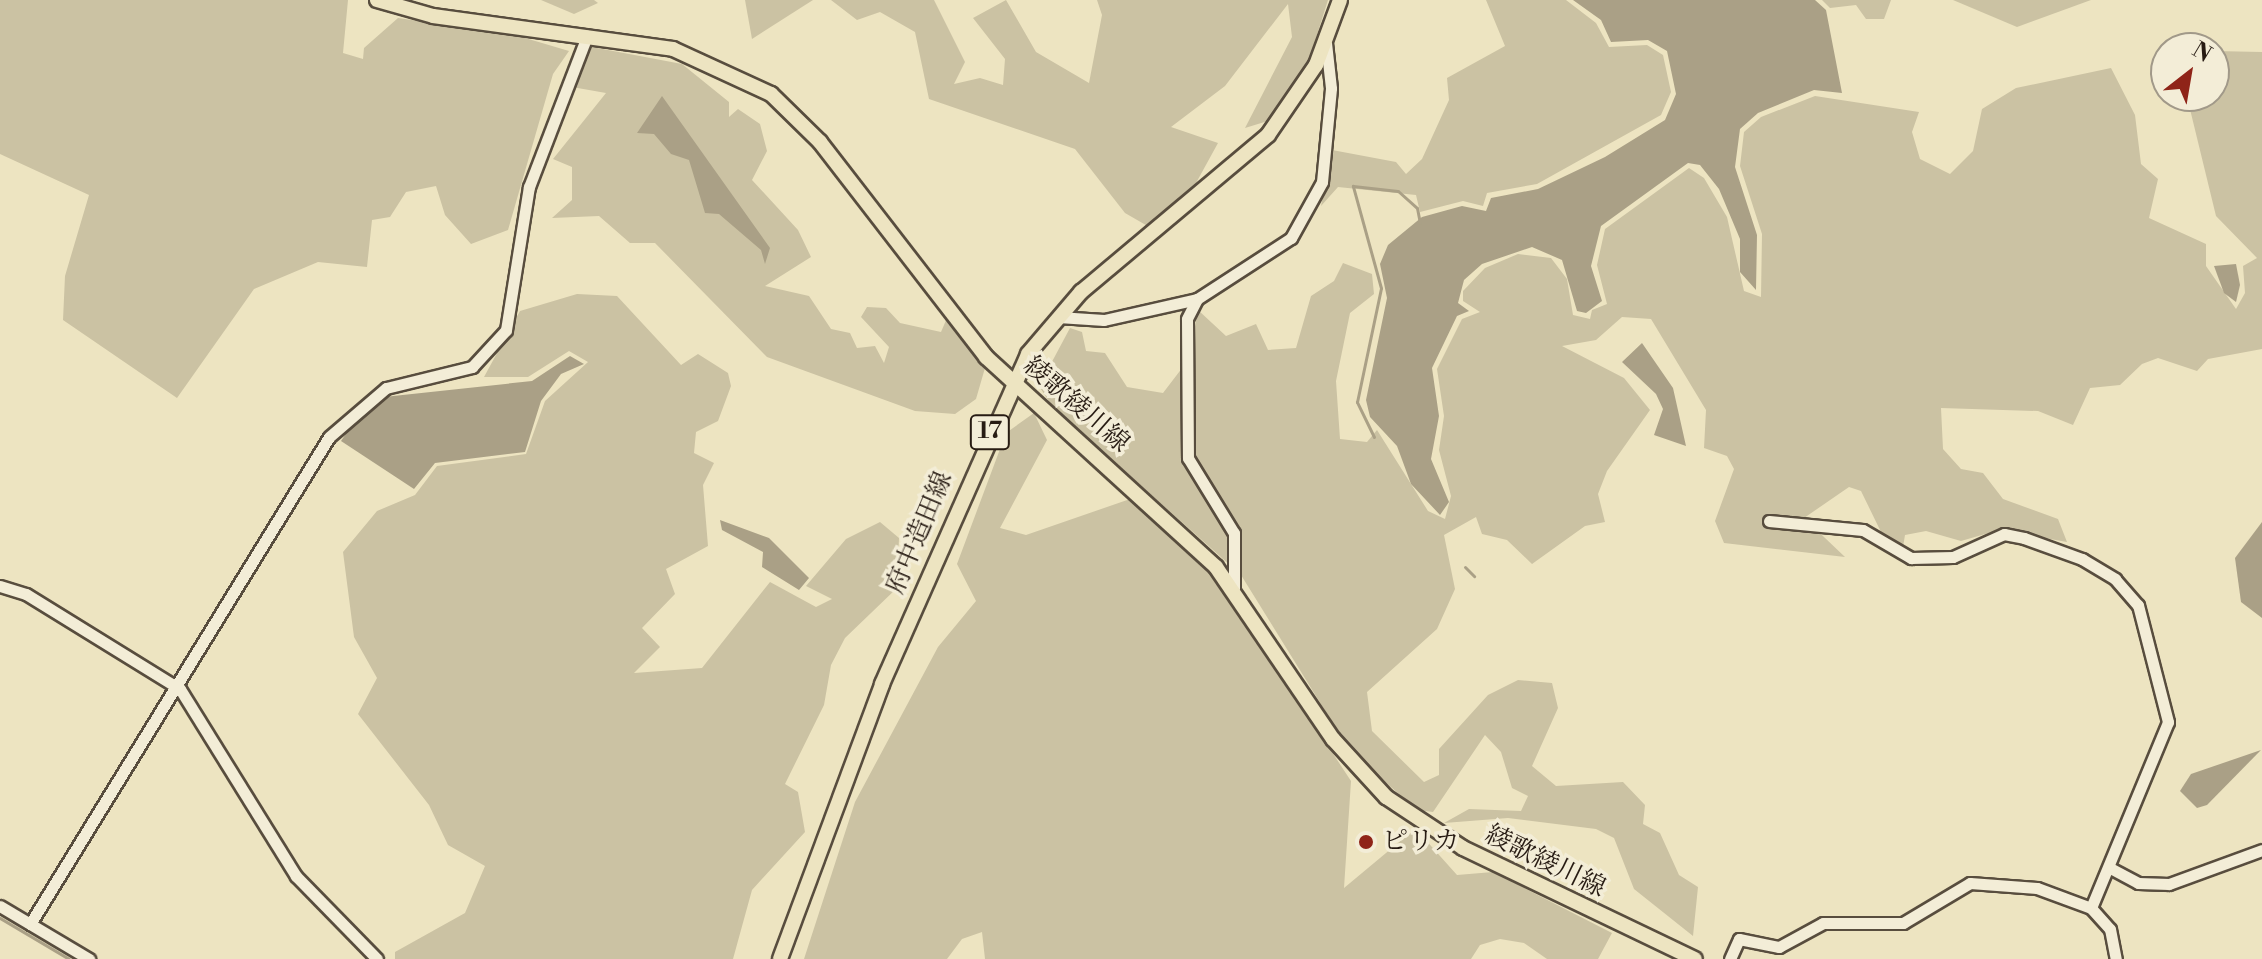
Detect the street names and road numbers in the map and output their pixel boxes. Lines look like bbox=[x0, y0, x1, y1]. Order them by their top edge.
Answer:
street label: 綾歌綾川線 bbox=[1017, 351, 1135, 459]
road number: 17 bbox=[968, 412, 1012, 452]
street label: 府中造田線 bbox=[880, 467, 960, 599]
street label: 綾歌綾川線 bbox=[1480, 819, 1610, 905]

